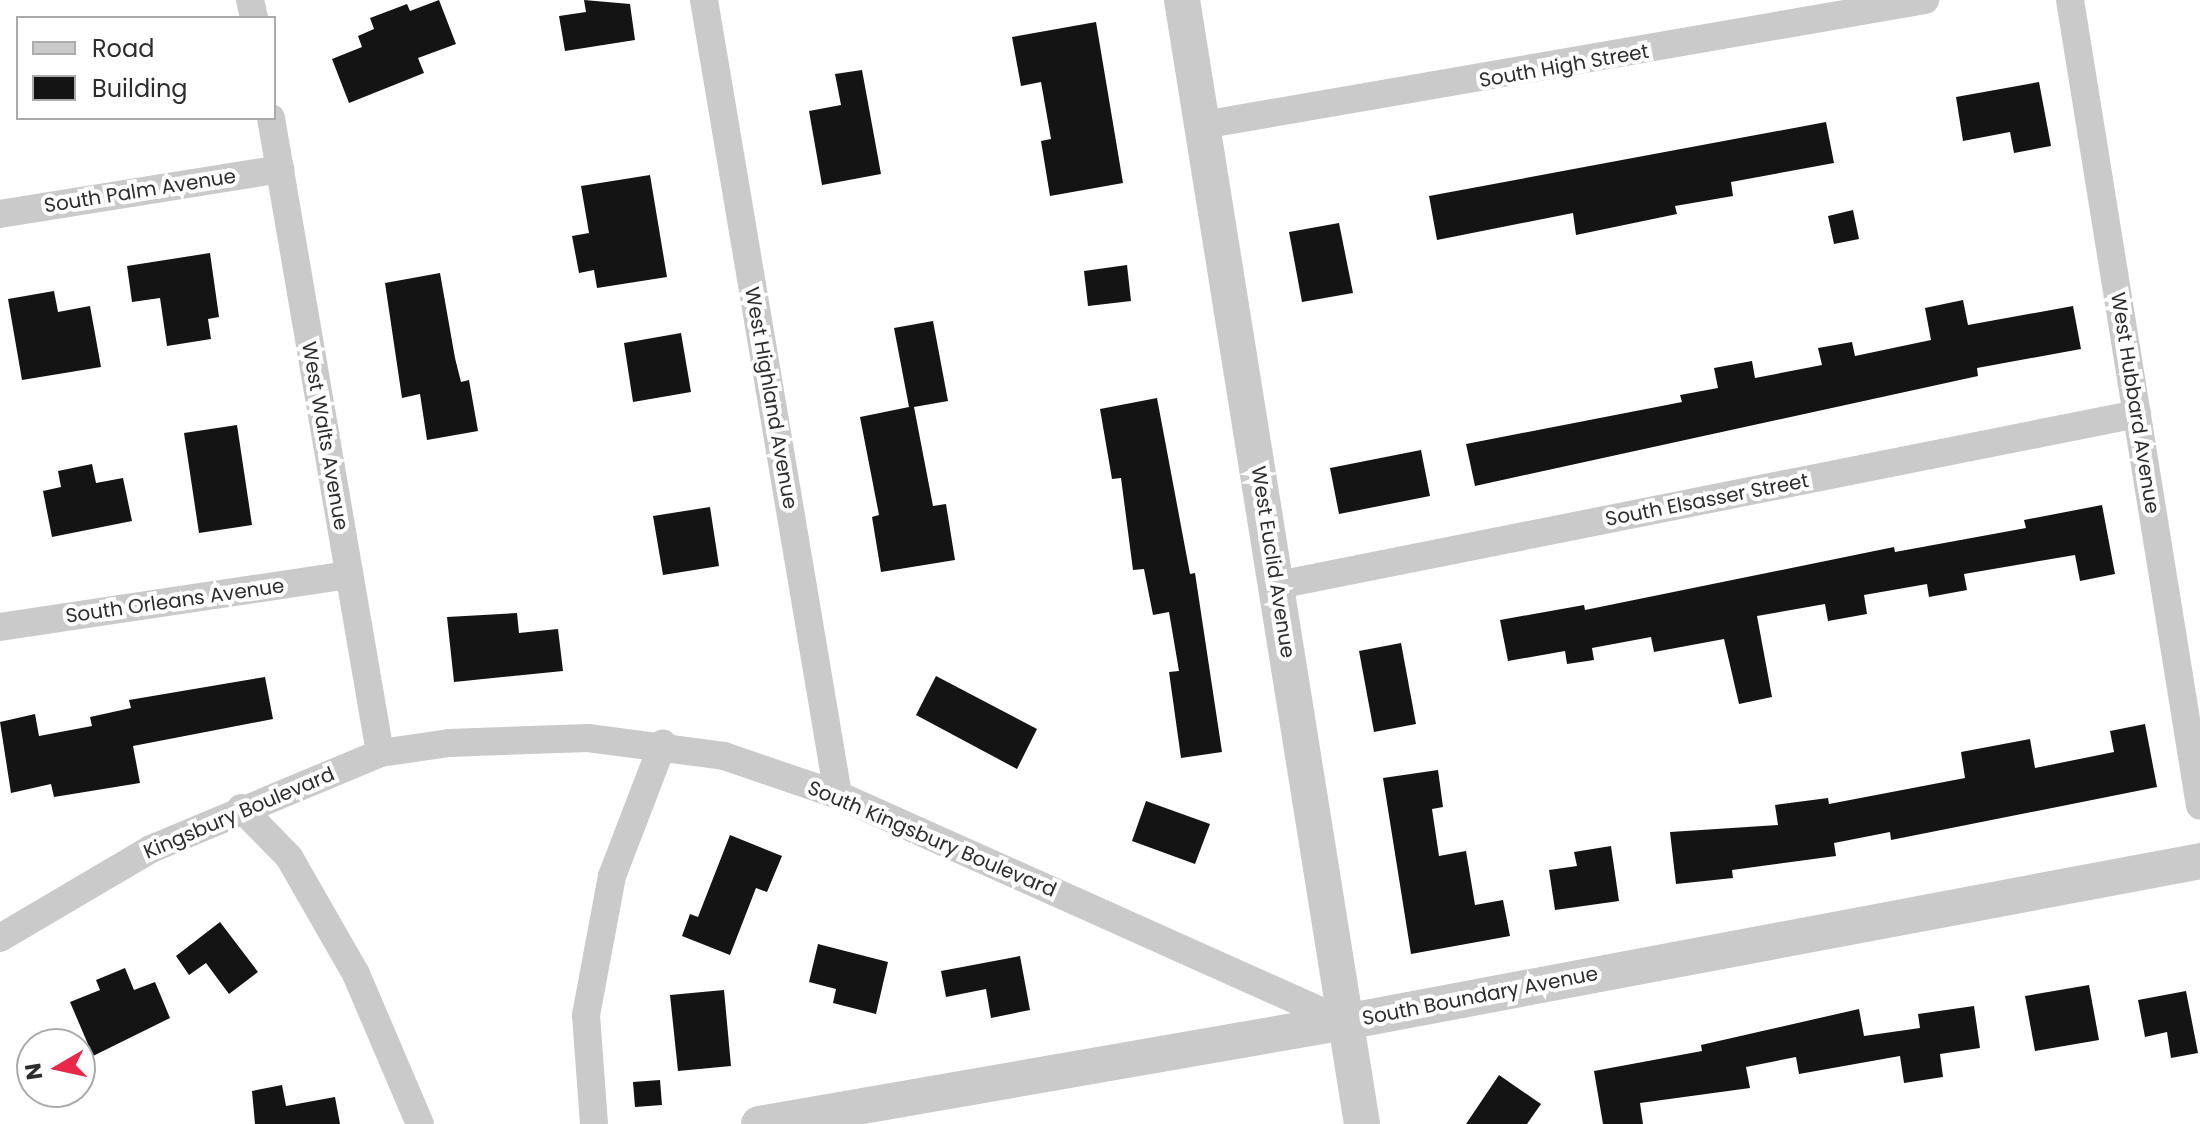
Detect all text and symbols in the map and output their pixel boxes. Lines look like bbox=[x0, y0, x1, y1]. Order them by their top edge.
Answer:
legend bbox=[16, 16, 276, 120]
text: Road bbox=[92, 32, 154, 65]
street label: South High Street bbox=[1477, 39, 1651, 93]
text: Building bbox=[92, 72, 188, 105]
street label: South Palm Avenue bbox=[42, 164, 238, 218]
street label: West Highland Avenue bbox=[740, 285, 802, 511]
street label: West Hubbard Avenue bbox=[2106, 291, 2164, 515]
street label: West Walts Avenue bbox=[297, 340, 353, 532]
street label: West Euclid Avenue bbox=[1246, 464, 1300, 660]
street label: South Elsasser Street bbox=[1603, 469, 1811, 531]
street label: South Orleans Avenue bbox=[64, 574, 286, 628]
street label: Kingsbury Boulevard bbox=[140, 762, 338, 864]
street label: South Kingsbury Boulevard bbox=[804, 776, 1060, 902]
street label: South Boundary Avenue bbox=[1360, 961, 1600, 1031]
north arrow bbox=[16, 1028, 96, 1108]
text: N bbox=[17, 1061, 50, 1082]

